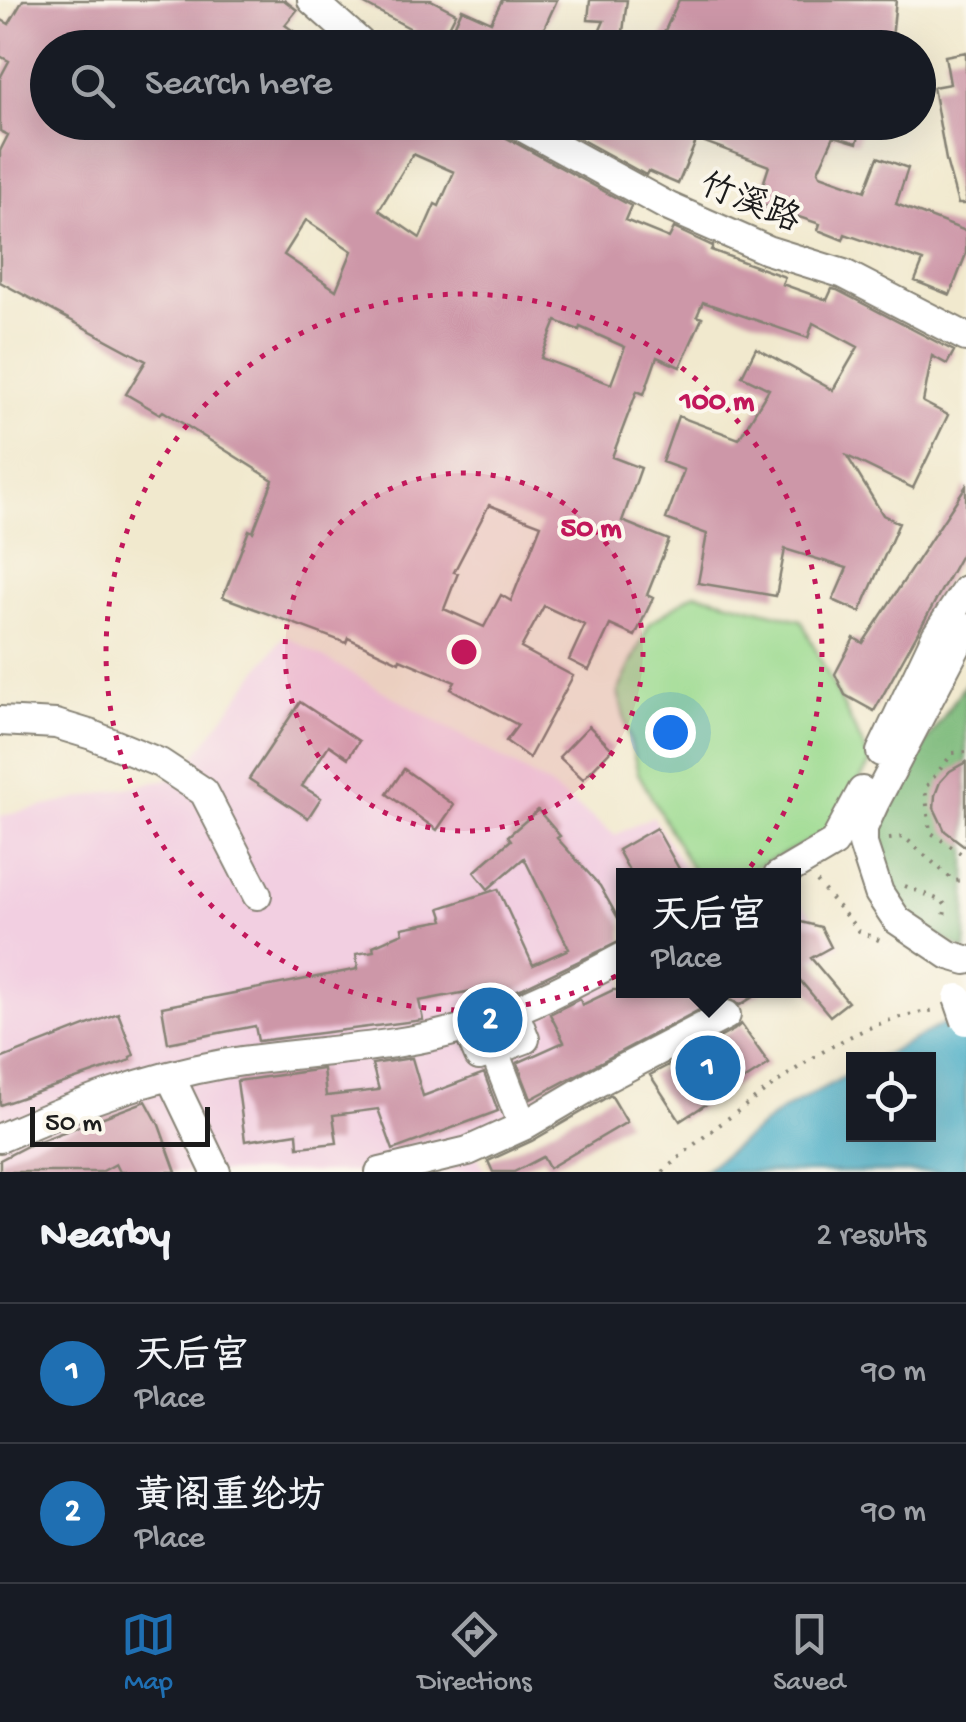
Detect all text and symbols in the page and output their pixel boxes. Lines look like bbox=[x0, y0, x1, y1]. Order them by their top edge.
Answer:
search box bbox=[30, 30, 936, 140]
icon: search bbox=[65, 58, 120, 113]
text: Search here bbox=[145, 63, 332, 107]
street label: 竹溪路 bbox=[693, 165, 806, 244]
text: 100 m bbox=[679, 386, 755, 421]
text: 50 m bbox=[560, 513, 622, 548]
centre of rings bbox=[446, 634, 482, 670]
your location bbox=[645, 707, 696, 758]
popup bbox=[616, 868, 801, 998]
text: 天后宫 bbox=[651, 897, 766, 941]
text: Place bbox=[651, 941, 721, 979]
pin: 2 bbox=[458, 982, 522, 1058]
pin: 1 bbox=[676, 1030, 740, 1106]
map controls bbox=[846, 1052, 936, 1142]
button: locate bbox=[846, 1052, 936, 1142]
scale bar bbox=[30, 1102, 210, 1146]
text: 50 m bbox=[45, 1108, 102, 1141]
text: Nearby bbox=[40, 1213, 170, 1262]
text: 2 results bbox=[816, 1218, 926, 1256]
text: 天后宫 bbox=[135, 1337, 249, 1381]
text: 1 bbox=[66, 1354, 79, 1392]
text: 90 m bbox=[862, 1354, 926, 1392]
text: Place bbox=[135, 1381, 205, 1419]
text: 黄阁重纶坊 bbox=[135, 1477, 325, 1521]
text: 2 bbox=[65, 1494, 80, 1532]
text: 90 m bbox=[862, 1494, 926, 1532]
text: Place bbox=[135, 1521, 205, 1559]
tab: Map bbox=[121, 1607, 176, 1700]
tab: Directions bbox=[418, 1607, 532, 1700]
tab: Saved bbox=[773, 1607, 845, 1700]

